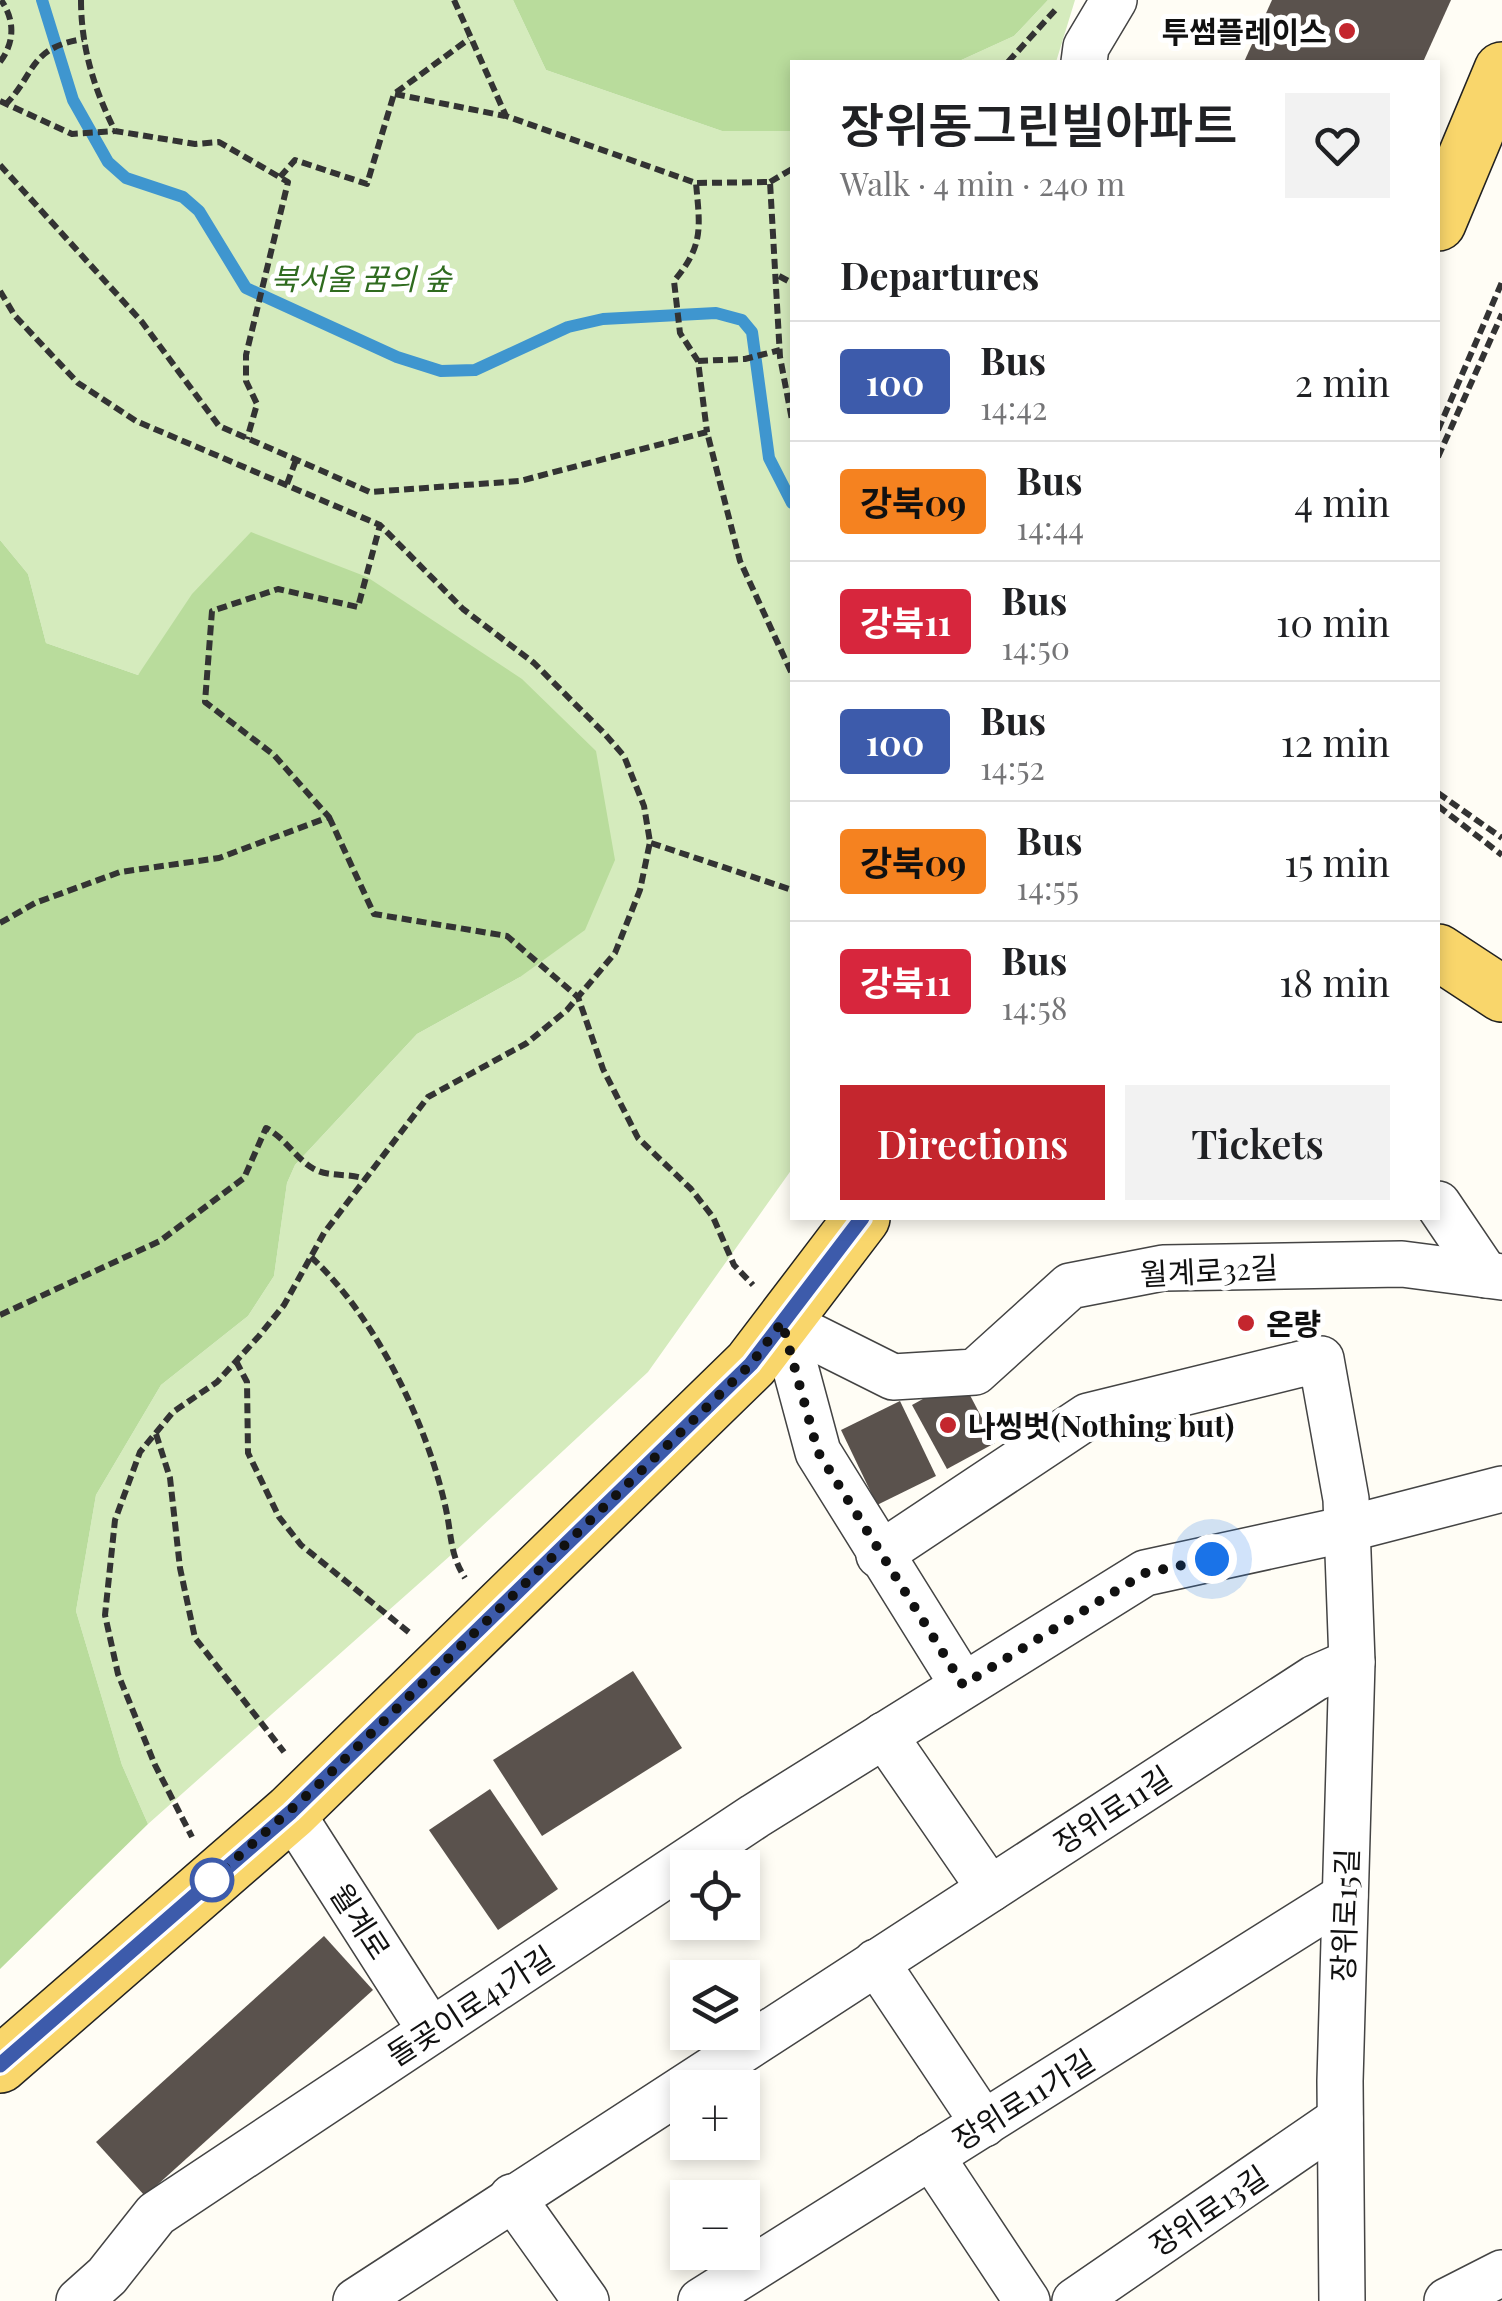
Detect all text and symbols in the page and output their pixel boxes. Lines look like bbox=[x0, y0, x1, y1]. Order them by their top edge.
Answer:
place label: 투썸플레이스 bbox=[1161, 11, 1327, 51]
marker: 투썸플레이스 bbox=[1336, 20, 1358, 42]
text: 장위동그린빌아파트 bbox=[840, 91, 1237, 155]
button: heart bbox=[1285, 93, 1390, 198]
text: Walk · 4 min · 240 m bbox=[840, 161, 1125, 204]
text: Departures bbox=[840, 249, 1039, 300]
park label: 북서울 꿈의 숲 bbox=[271, 258, 454, 298]
text: Bus bbox=[980, 334, 1046, 385]
text: 2 min bbox=[1295, 356, 1390, 407]
text: 100 bbox=[866, 358, 924, 405]
text: 14:42 bbox=[980, 385, 1047, 428]
text: Bus bbox=[1016, 454, 1082, 505]
text: 4 min bbox=[1294, 476, 1390, 527]
text: 강북09 bbox=[860, 478, 966, 525]
text: 14:44 bbox=[1016, 505, 1084, 548]
text: Bus bbox=[1001, 574, 1067, 625]
text: 10 min bbox=[1276, 596, 1390, 647]
text: 강북11 bbox=[860, 598, 951, 645]
text: 14:50 bbox=[1001, 625, 1070, 668]
text: Bus bbox=[980, 694, 1046, 745]
text: 12 min bbox=[1281, 716, 1390, 767]
text: 100 bbox=[866, 718, 924, 765]
text: 14:52 bbox=[980, 745, 1045, 788]
text: Bus bbox=[1016, 814, 1082, 865]
text: 15 min bbox=[1284, 836, 1390, 887]
text: 강북09 bbox=[860, 838, 966, 885]
text: 14:55 bbox=[1016, 865, 1079, 908]
text: Bus bbox=[1001, 934, 1067, 985]
text: 18 min bbox=[1279, 956, 1390, 1007]
text: 강북11 bbox=[860, 958, 951, 1005]
text: 14:58 bbox=[1001, 985, 1067, 1028]
button: Directions bbox=[840, 1085, 1105, 1200]
button: Tickets bbox=[1125, 1085, 1390, 1200]
street label: 월계로32길 bbox=[1139, 1246, 1279, 1294]
place label: 온량 bbox=[1266, 1303, 1321, 1343]
marker: 온량 bbox=[1235, 1312, 1257, 1334]
place label: 나씽벗(Nothing but) bbox=[968, 1405, 1234, 1445]
marker: 나씽벗(Nothing but) bbox=[937, 1414, 959, 1436]
your location bbox=[1187, 1534, 1237, 1584]
street label: 장위로11길 bbox=[1045, 1756, 1179, 1862]
street label: 장위로15길 bbox=[1322, 1848, 1366, 1982]
map controls bbox=[670, 1850, 760, 2270]
button: locate bbox=[670, 1850, 760, 1940]
unlabelled marker bbox=[191, 1859, 233, 1901]
street label: 월계로 bbox=[322, 1875, 400, 1967]
street label: 돌곶이로41가길 bbox=[379, 1936, 561, 2074]
button: layers bbox=[670, 1960, 760, 2050]
street label: 장위로11가길 bbox=[944, 2040, 1102, 2158]
button: + bbox=[670, 2070, 760, 2160]
street label: 장위로13길 bbox=[1141, 2156, 1275, 2264]
button: − bbox=[670, 2180, 760, 2270]

